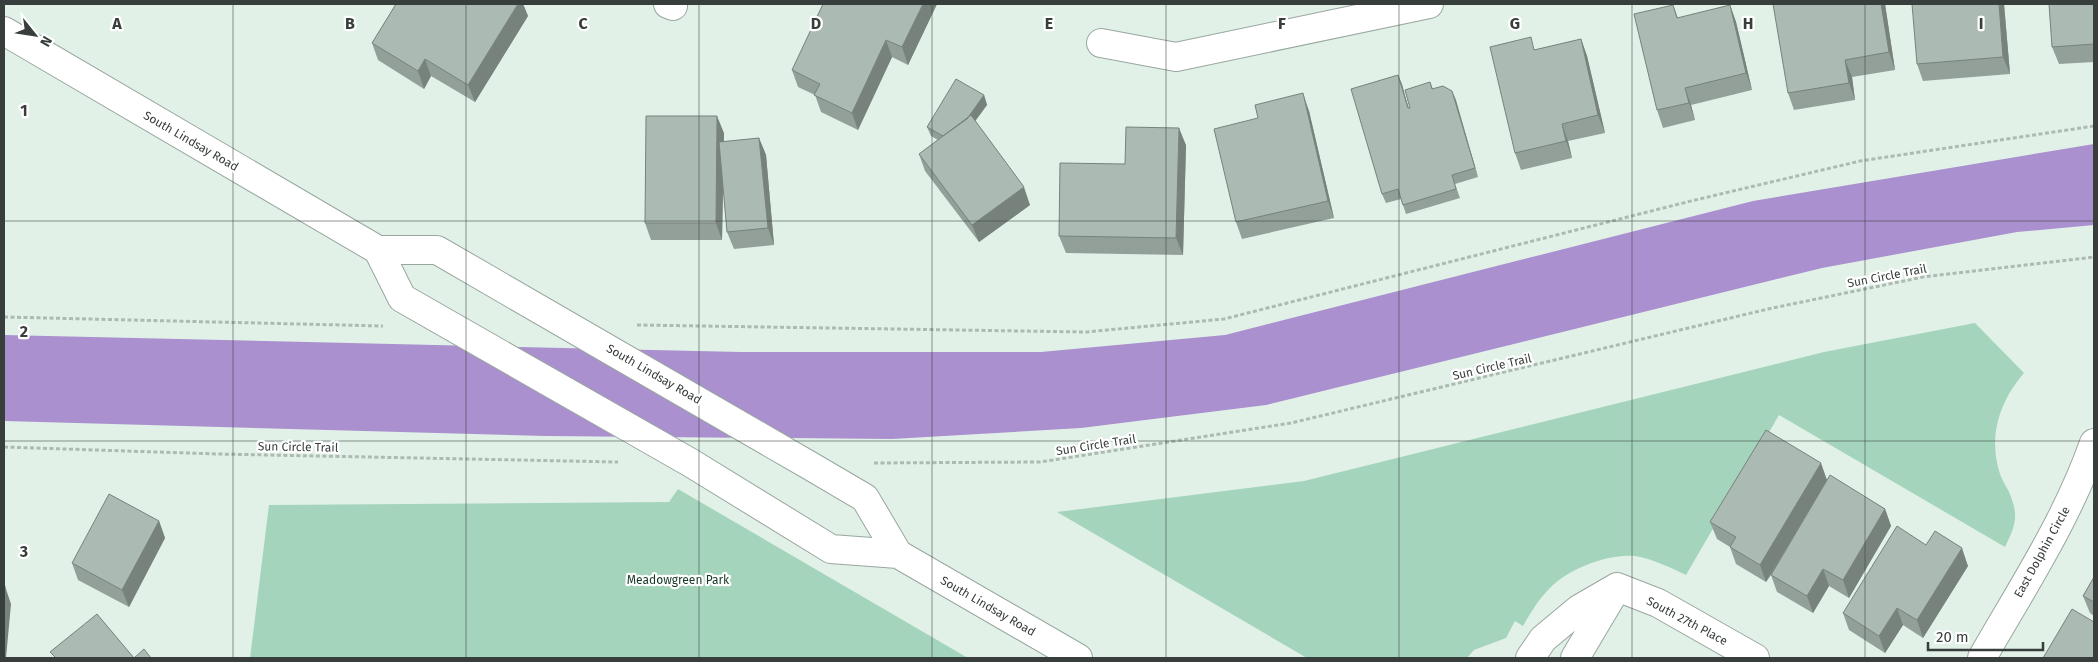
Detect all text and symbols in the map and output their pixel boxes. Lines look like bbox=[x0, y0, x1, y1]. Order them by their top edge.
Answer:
north arrow bbox=[10, 10, 60, 60]
text: A bbox=[111, 14, 122, 33]
text: B bbox=[345, 14, 355, 33]
text: C bbox=[578, 14, 588, 33]
text: D bbox=[811, 14, 821, 33]
text: E bbox=[1045, 14, 1053, 33]
text: F bbox=[1278, 14, 1286, 33]
text: G bbox=[1510, 14, 1520, 33]
text: H bbox=[1743, 14, 1753, 33]
text: I bbox=[1979, 14, 1983, 33]
text: N bbox=[36, 33, 56, 50]
text: 1 bbox=[20, 101, 28, 120]
street label: South Lindsay Road bbox=[141, 108, 241, 174]
street label: Sun Circle Trail bbox=[1846, 261, 1928, 291]
text: 2 bbox=[20, 322, 28, 341]
street label: South Lindsay Road bbox=[604, 341, 704, 407]
street label: Sun Circle Trail bbox=[1451, 351, 1533, 383]
street label: Sun Circle Trail bbox=[1055, 432, 1137, 458]
street label: Sun Circle Trail bbox=[258, 439, 339, 455]
street label: East Dolphin Circle bbox=[2011, 504, 2073, 600]
text: 3 bbox=[19, 542, 28, 561]
park label: Meadowgreen Park bbox=[627, 573, 730, 587]
street label: South Lindsay Road bbox=[938, 573, 1038, 639]
street label: South 27th Place bbox=[1644, 594, 1730, 648]
scale bar bbox=[1928, 620, 2043, 652]
text: 20 m bbox=[1936, 628, 1969, 646]

